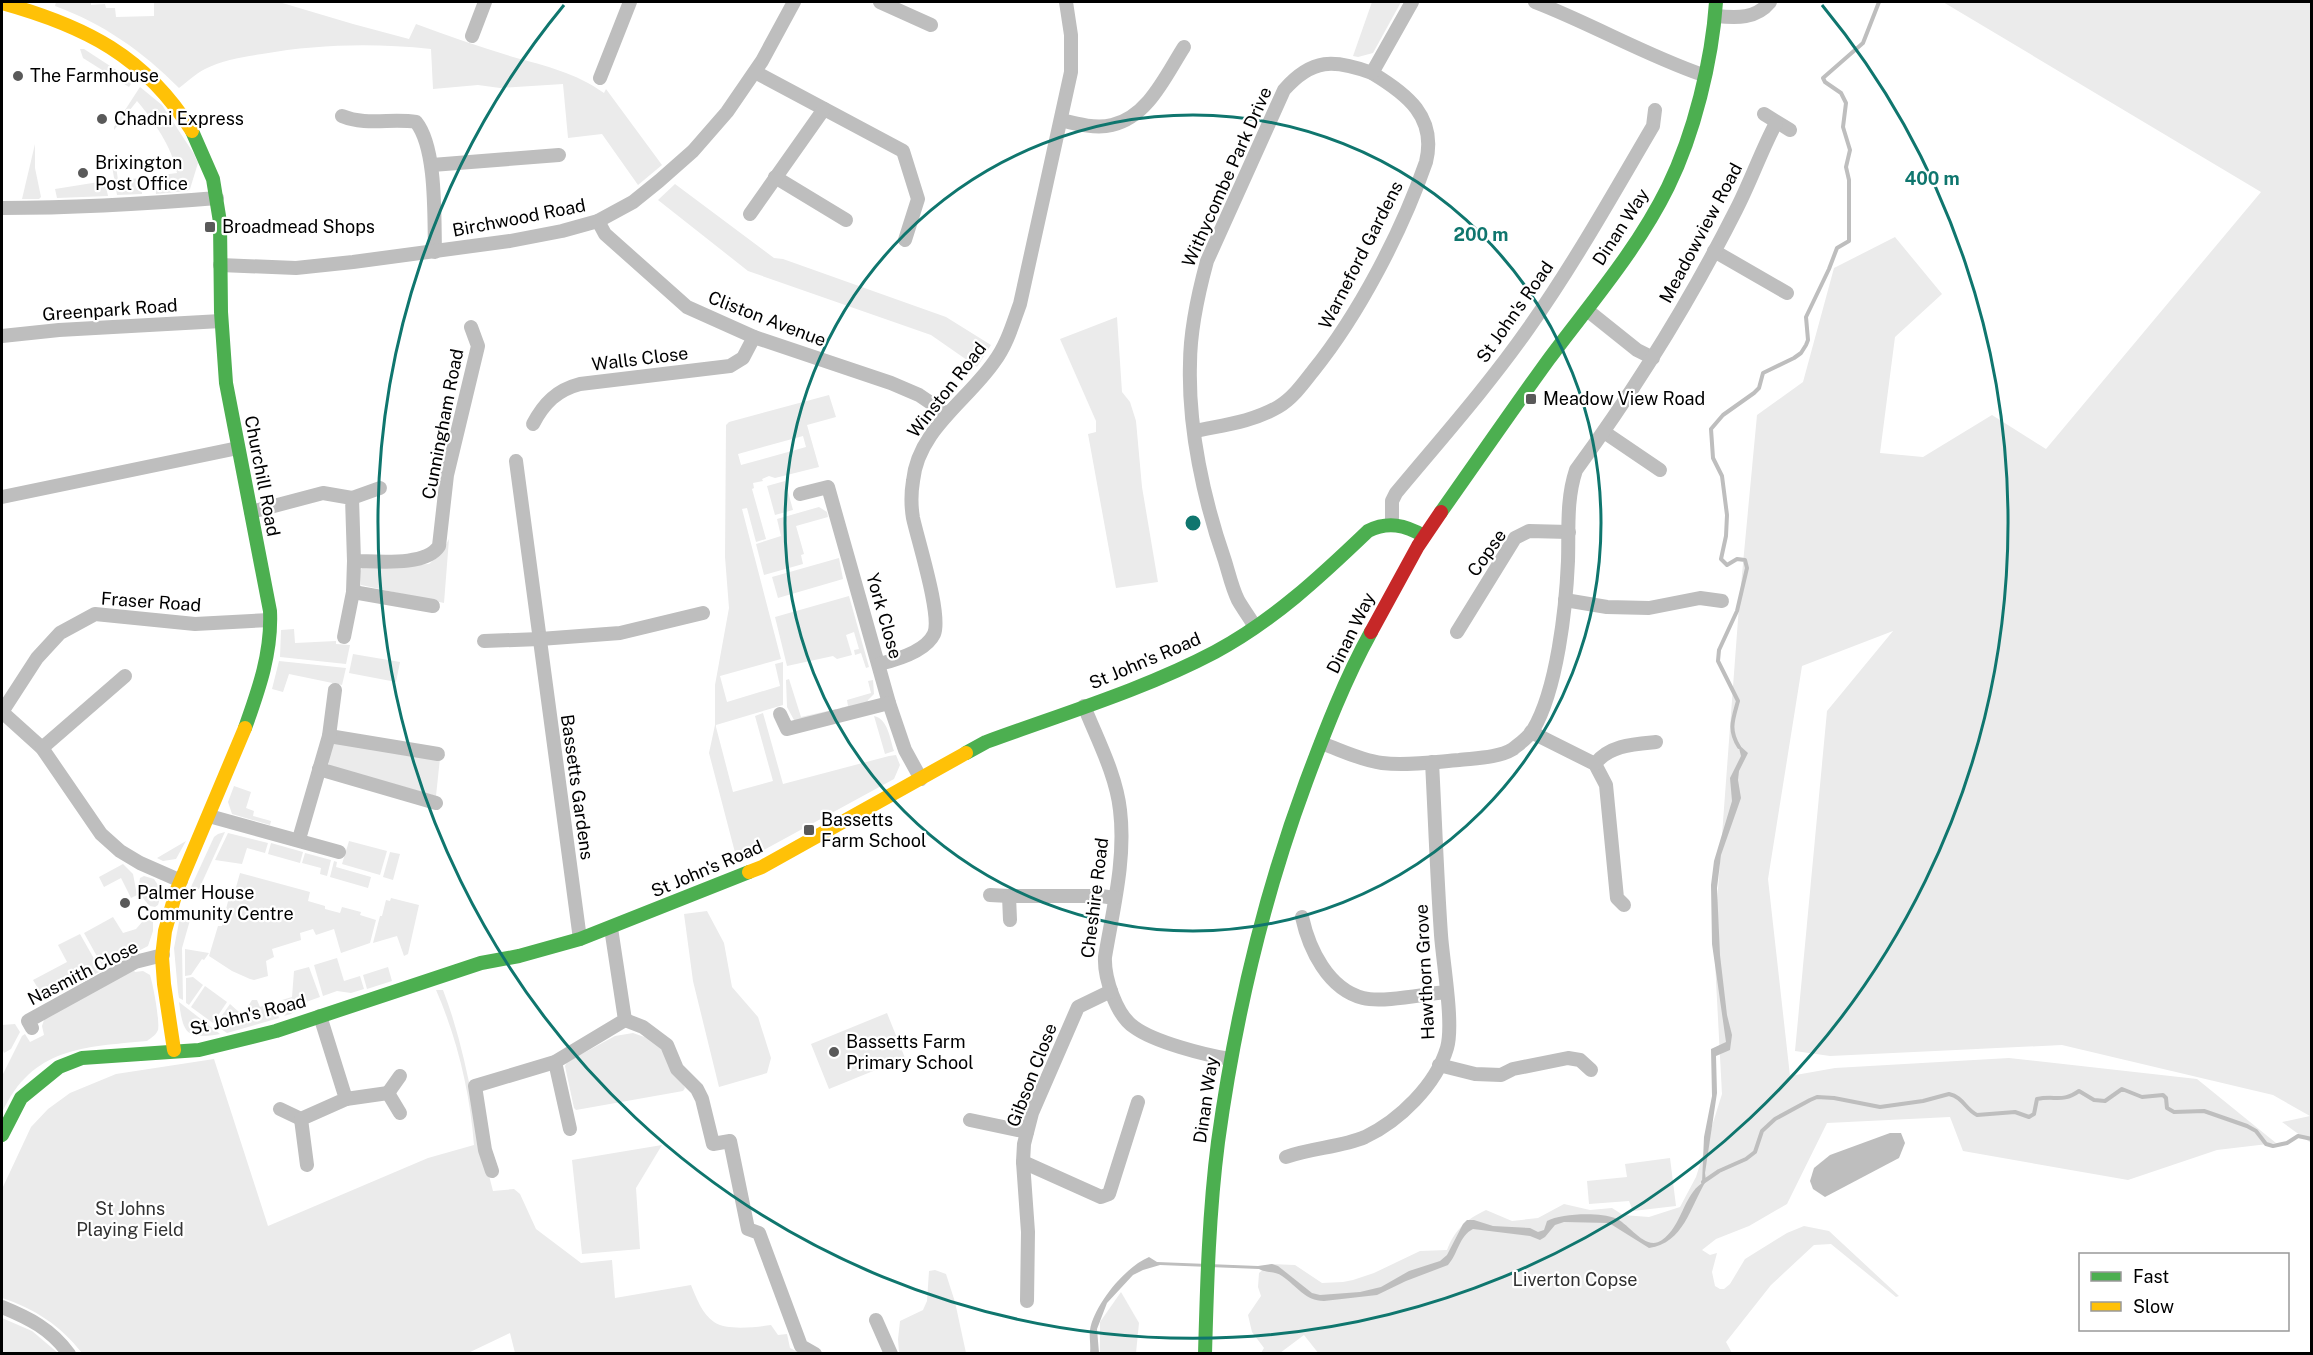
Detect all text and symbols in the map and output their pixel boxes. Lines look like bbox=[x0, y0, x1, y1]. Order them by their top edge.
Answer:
place label: The Farmhouse bbox=[30, 65, 159, 86]
marker: The Farmhouse bbox=[11, 69, 25, 83]
street label: Withycombe Park Drive bbox=[1177, 84, 1276, 270]
place label: Chadni Express bbox=[114, 108, 244, 129]
marker: Chadni Express bbox=[95, 112, 109, 126]
place label: Brixington Post Office bbox=[95, 152, 188, 194]
street label: Meadowview Road bbox=[1655, 159, 1746, 306]
marker: Brixington Post Office bbox=[76, 166, 90, 180]
text: 400 m bbox=[1904, 168, 1960, 189]
street label: Warneford Gardens bbox=[1314, 177, 1407, 332]
street label: Dinan Way bbox=[1588, 184, 1653, 269]
street label: Birchwood Road bbox=[451, 194, 587, 241]
place label: Broadmead Shops bbox=[222, 216, 375, 237]
marker: Broadmead Shops bbox=[203, 220, 217, 234]
text: 200 m bbox=[1454, 224, 1508, 245]
street label: St John's Road bbox=[1472, 257, 1557, 367]
street label: Cliston Avenue bbox=[705, 286, 829, 351]
street label: Greenpark Road bbox=[42, 294, 178, 325]
street label: Winston Road bbox=[903, 338, 990, 442]
street label: Walls Close bbox=[591, 342, 689, 375]
street label: Cunningham Road bbox=[418, 347, 467, 501]
place label: Meadow View Road bbox=[1543, 388, 1705, 409]
marker: Meadow View Road bbox=[1524, 392, 1538, 406]
street label: Churchill Road bbox=[240, 414, 284, 538]
centre of rings bbox=[1183, 513, 1203, 533]
street label: Copse bbox=[1463, 525, 1510, 580]
street label: York Close bbox=[862, 571, 907, 661]
street label: Fraser Road bbox=[100, 588, 202, 615]
street label: Dinan Way bbox=[1322, 589, 1379, 677]
street label: St John's Road bbox=[1086, 628, 1204, 693]
street label: Bassetts Gardens bbox=[557, 713, 598, 861]
place label: Bassetts Farm School bbox=[821, 809, 926, 851]
marker: Bassetts Farm School bbox=[802, 823, 816, 837]
street label: St John's Road bbox=[648, 836, 766, 901]
street label: Cheshire Road bbox=[1077, 837, 1112, 959]
place label: Palmer House Community Centre bbox=[137, 882, 294, 924]
marker: Palmer House Community Centre bbox=[118, 896, 132, 910]
street label: Hawthorn Grove bbox=[1410, 904, 1439, 1040]
street label: Nasmith Close bbox=[24, 936, 141, 1009]
street label: St John's Road bbox=[188, 990, 308, 1039]
street label: Gibson Close bbox=[1002, 1020, 1061, 1130]
place label: Bassetts Farm Primary School bbox=[846, 1031, 974, 1073]
marker: Bassetts Farm Primary School bbox=[827, 1045, 841, 1059]
street label: Dinan Way bbox=[1189, 1055, 1222, 1145]
park label: St Johns Playing Field bbox=[76, 1198, 184, 1240]
legend bbox=[2079, 1253, 2289, 1331]
text: Fast bbox=[2133, 1266, 2169, 1287]
park label: Liverton Copse bbox=[1513, 1269, 1637, 1290]
text: Slow bbox=[2133, 1296, 2174, 1317]

